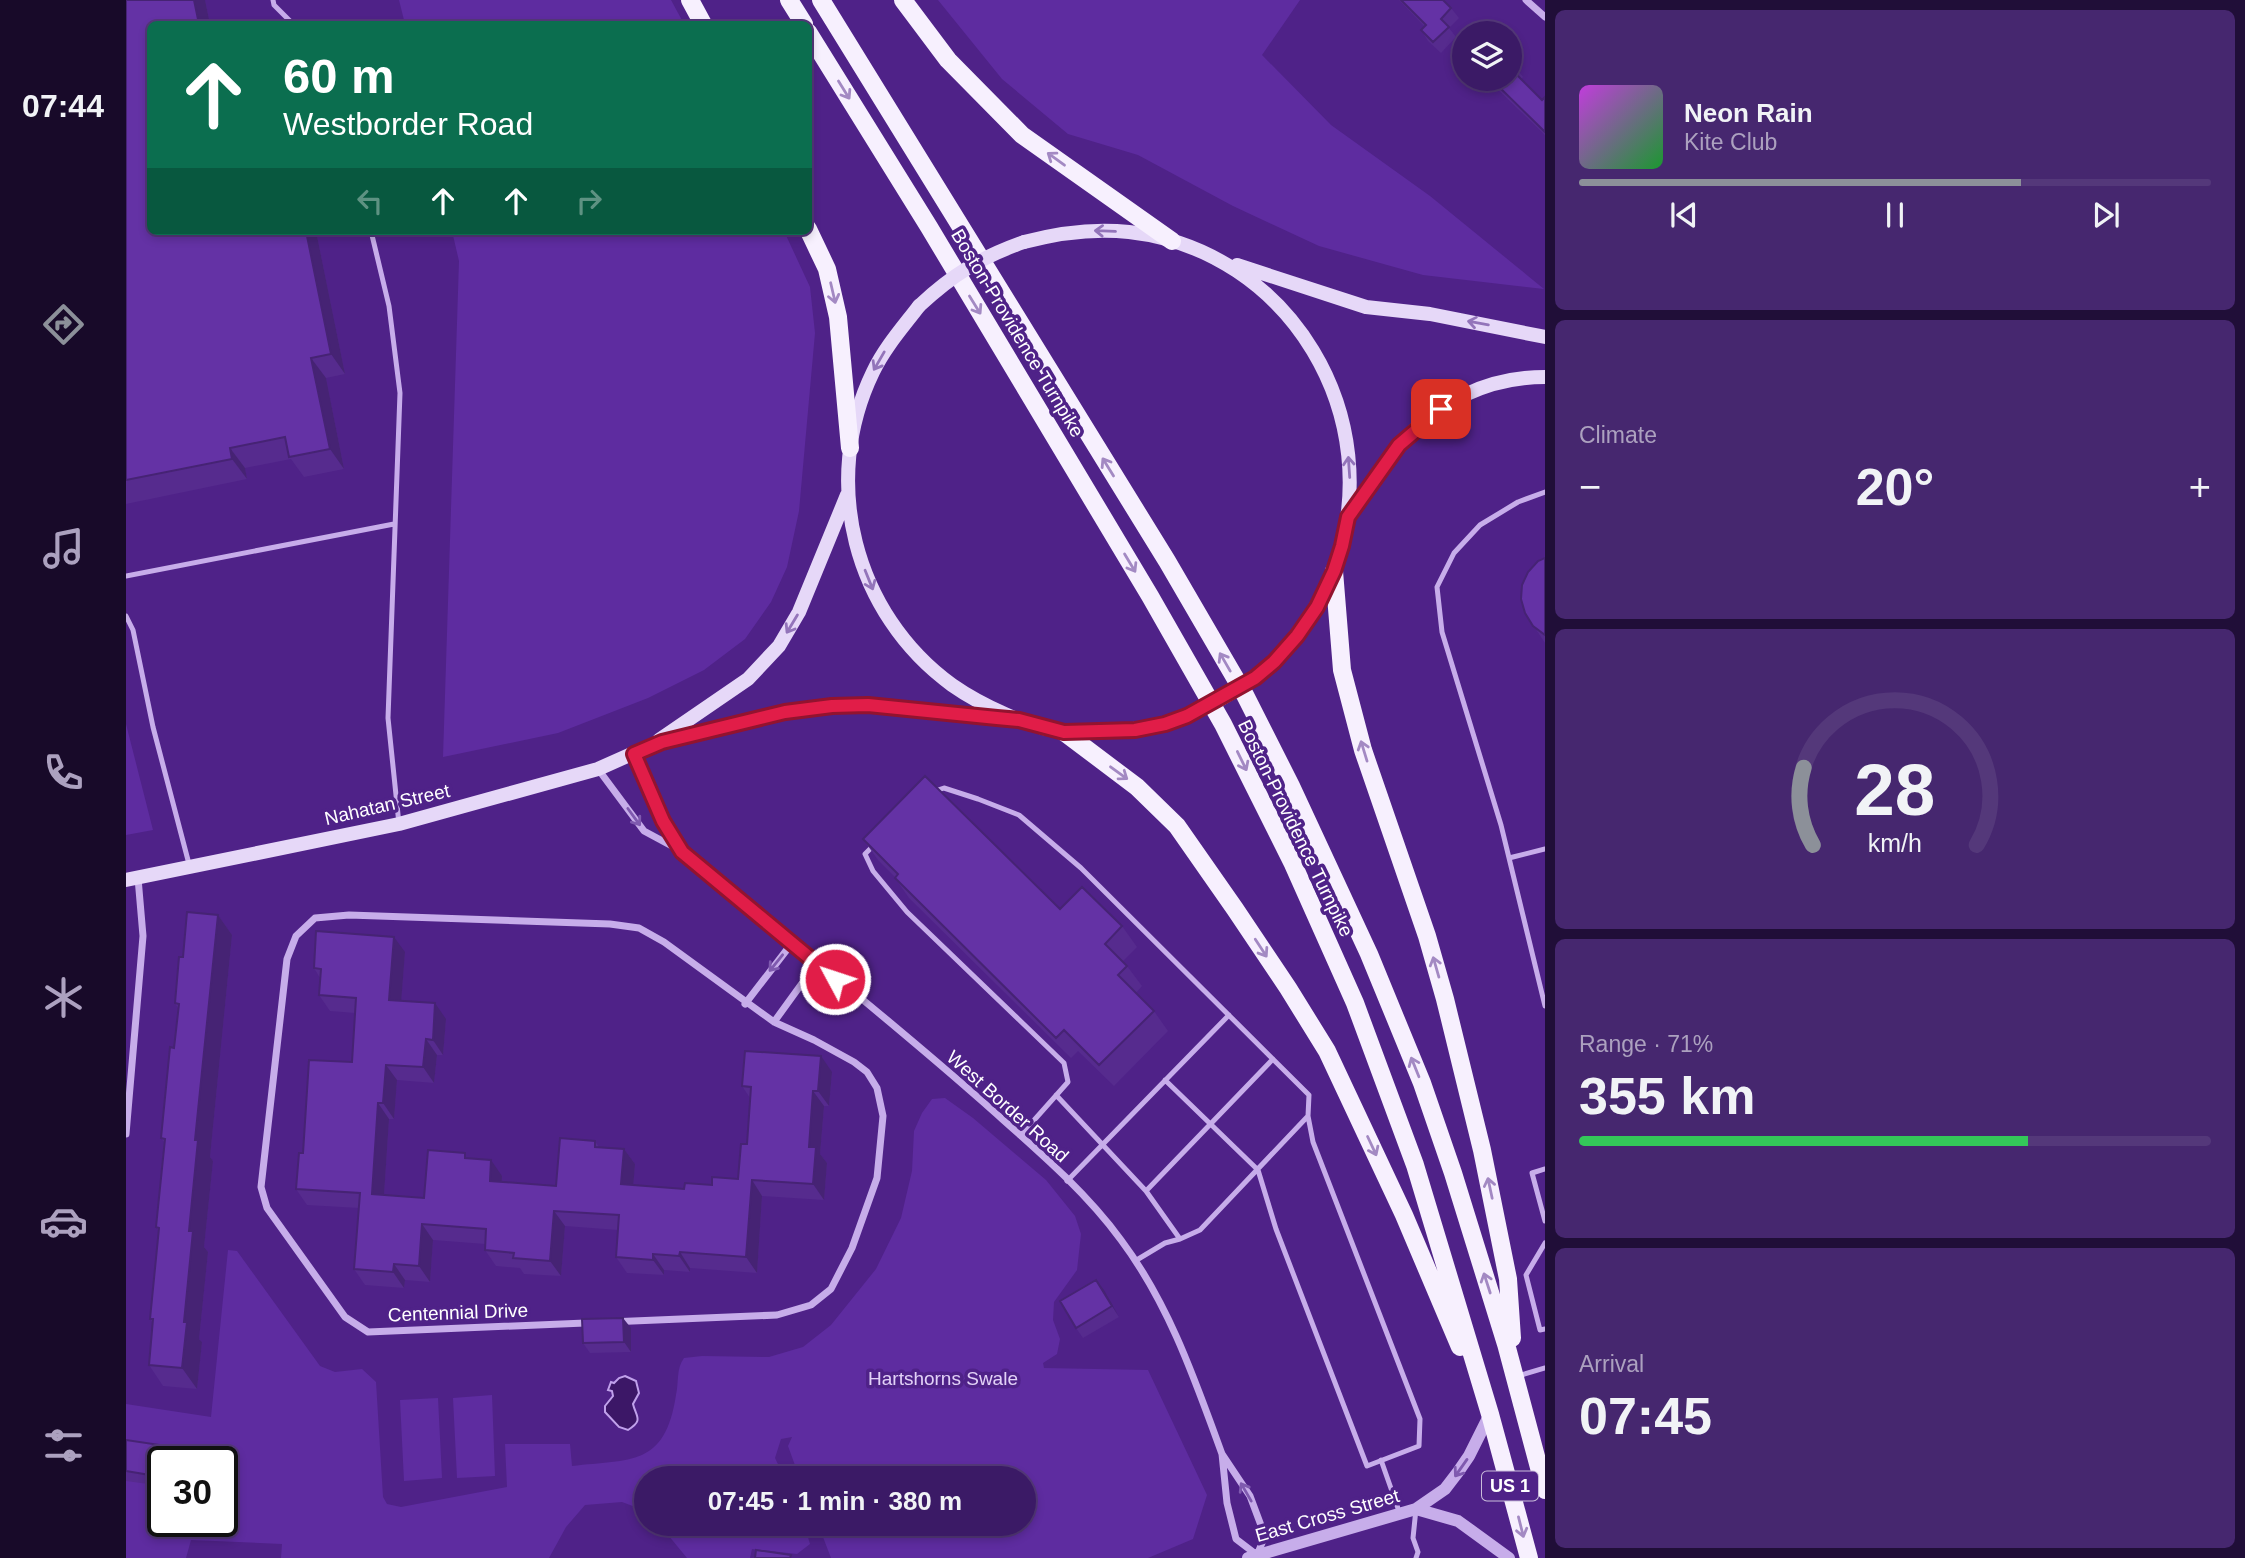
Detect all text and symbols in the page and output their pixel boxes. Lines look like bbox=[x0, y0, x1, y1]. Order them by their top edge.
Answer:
map controls bbox=[1452, 21, 1522, 91]
button: layers bbox=[1452, 21, 1522, 91]
icon: ahead bbox=[168, 49, 259, 140]
text: 60 m bbox=[283, 49, 395, 103]
one-way arrow bbox=[838, 79, 852, 99]
text: 07:44 bbox=[22, 88, 104, 124]
text: Neon Rain bbox=[1684, 98, 1813, 128]
text: Westborder Road bbox=[283, 106, 533, 142]
text: Kite Club bbox=[1684, 129, 1777, 155]
one-way arrow bbox=[1047, 152, 1066, 166]
icon: left bbox=[351, 182, 389, 220]
icon: ahead bbox=[424, 182, 462, 220]
icon: ahead bbox=[497, 182, 535, 220]
icon: right bbox=[570, 182, 608, 220]
icon: previous bbox=[1665, 196, 1703, 234]
icon: pause bbox=[1876, 196, 1914, 234]
icon: next bbox=[2087, 196, 2125, 234]
one-way arrow bbox=[1094, 224, 1117, 237]
street label: Boston-Providence Turnpike bbox=[947, 226, 1088, 441]
one-way arrow bbox=[826, 281, 840, 304]
one-way arrow bbox=[969, 295, 983, 315]
icon: directions bbox=[39, 300, 88, 349]
one-way arrow bbox=[1467, 316, 1490, 329]
one-way arrow bbox=[872, 351, 886, 371]
pin bbox=[1411, 379, 1471, 439]
icon: arrive bbox=[1422, 390, 1460, 428]
text: Climate bbox=[1579, 422, 1657, 448]
one-way arrow bbox=[1342, 456, 1355, 479]
one-way arrow bbox=[1101, 457, 1115, 477]
text: 20° bbox=[1856, 458, 1934, 516]
text: − bbox=[1579, 466, 1601, 508]
text: + bbox=[2189, 466, 2211, 508]
icon: music bbox=[39, 524, 88, 573]
one-way arrow bbox=[1123, 553, 1137, 573]
one-way arrow bbox=[863, 569, 876, 591]
one-way arrow bbox=[785, 614, 799, 634]
one-way arrow bbox=[1218, 652, 1232, 672]
street label: Boston-Providence Turnpike bbox=[1234, 716, 1357, 940]
one-way arrow bbox=[1357, 740, 1370, 762]
icon: phone bbox=[39, 748, 88, 797]
text: 28 bbox=[1855, 749, 1935, 830]
one-way arrow bbox=[1235, 750, 1249, 771]
one-way arrow bbox=[1109, 766, 1128, 780]
street label: Nahatan Street bbox=[322, 780, 452, 829]
one-way arrow bbox=[626, 808, 641, 827]
text: km/h bbox=[1868, 829, 1922, 857]
one-way arrow bbox=[1254, 938, 1269, 957]
position arrow bbox=[798, 942, 872, 1016]
one-way arrow bbox=[768, 953, 783, 971]
one-way arrow bbox=[1429, 956, 1442, 979]
icon: climate bbox=[39, 973, 88, 1022]
text: Range · 71% bbox=[1579, 1031, 1713, 1057]
street label: West Border Road bbox=[943, 1046, 1073, 1166]
one-way arrow bbox=[1408, 1057, 1421, 1078]
text: 355 km bbox=[1579, 1067, 1755, 1125]
one-way arrow bbox=[1366, 1135, 1379, 1156]
one-way arrow bbox=[1482, 1177, 1496, 1200]
icon: car bbox=[39, 1197, 88, 1246]
one-way arrow bbox=[1480, 1272, 1492, 1294]
street label: Centennial Drive bbox=[387, 1300, 529, 1325]
text: Arrival bbox=[1579, 1351, 1644, 1377]
park label: Hartshorns Swale bbox=[868, 1368, 1018, 1389]
text: 07:45 bbox=[1579, 1387, 1712, 1445]
icon: filters bbox=[39, 1421, 88, 1470]
speed limit sign: 30 bbox=[147, 1446, 238, 1537]
one-way arrow bbox=[1454, 1458, 1468, 1477]
road number: US 1 bbox=[1482, 1471, 1538, 1500]
one-way arrow bbox=[1239, 1482, 1253, 1502]
street label: East Cross Street bbox=[1253, 1485, 1402, 1546]
text: 07:45 · 1 min · 380 m bbox=[708, 1486, 962, 1516]
one-way arrow bbox=[1515, 1515, 1528, 1537]

